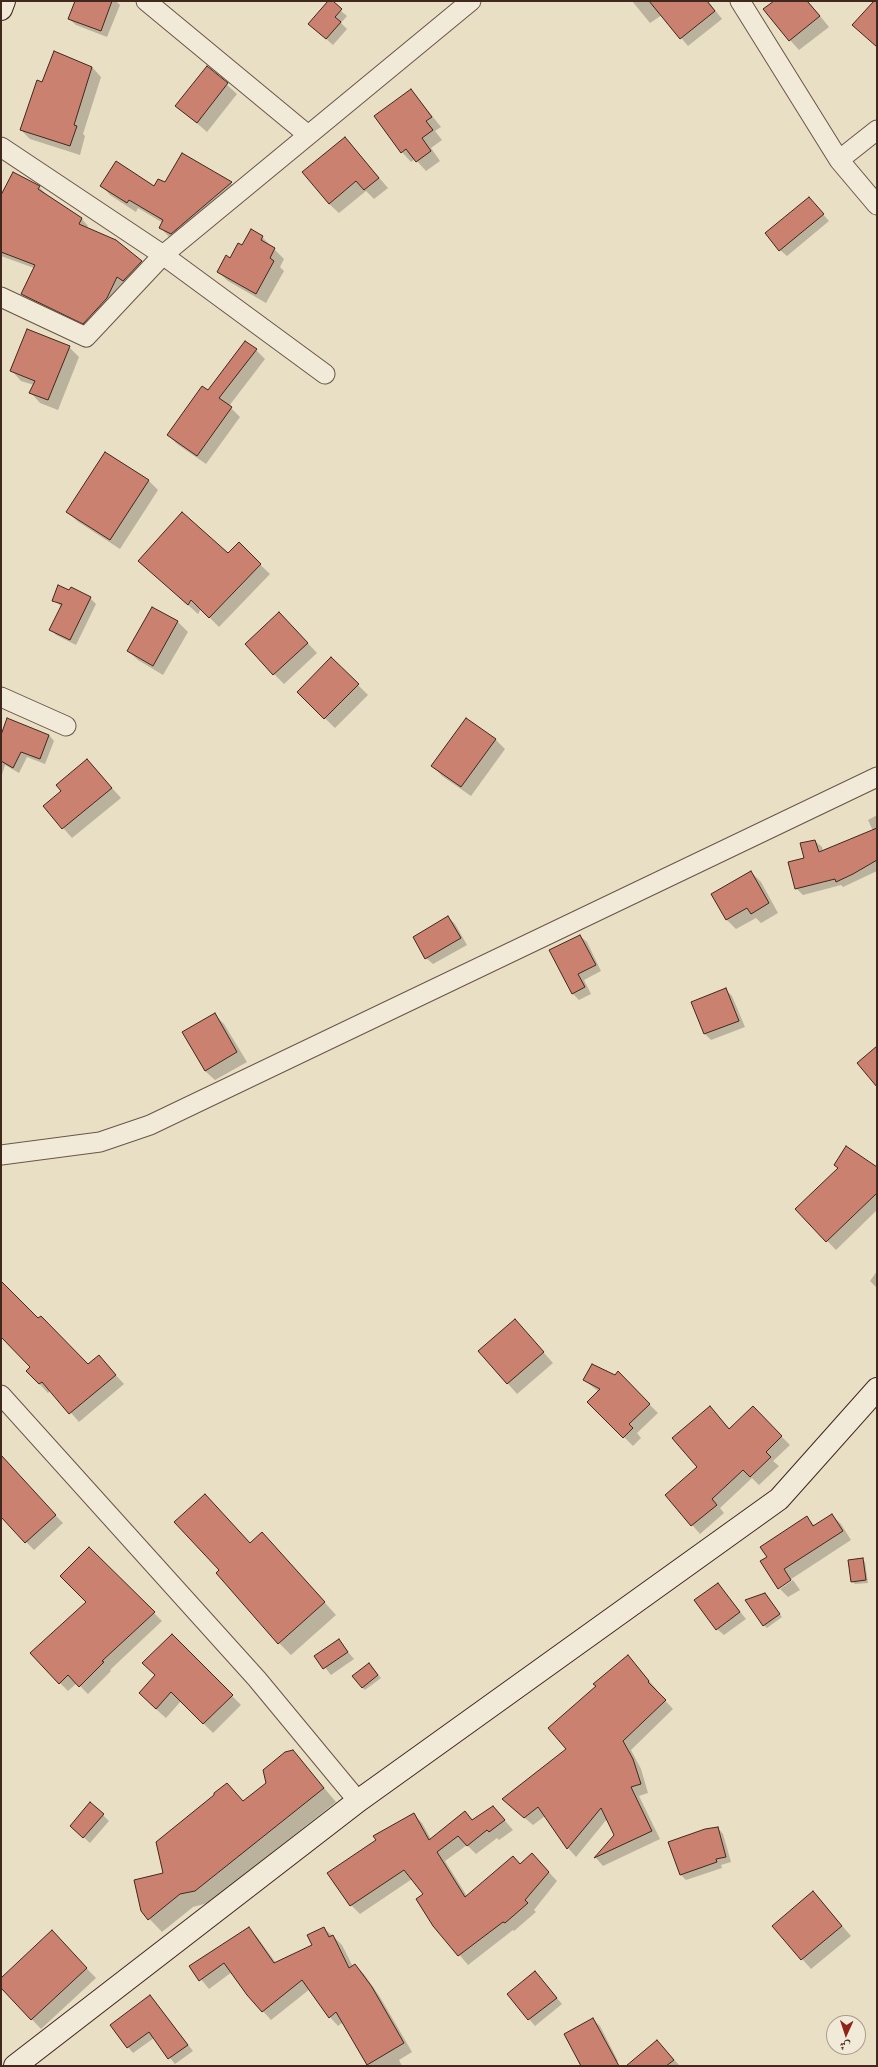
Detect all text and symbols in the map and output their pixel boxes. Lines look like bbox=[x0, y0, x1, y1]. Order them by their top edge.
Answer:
north arrow bbox=[826, 2015, 866, 2055]
text: ش bbox=[840, 2039, 851, 2053]

